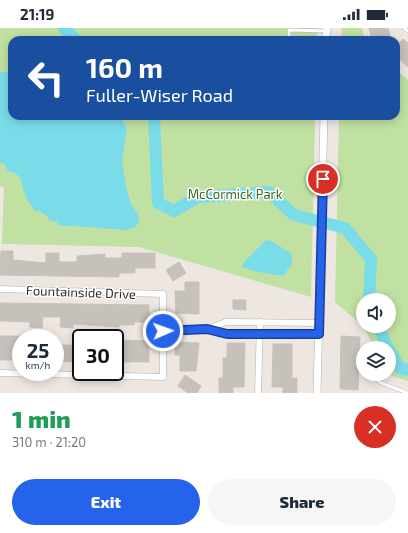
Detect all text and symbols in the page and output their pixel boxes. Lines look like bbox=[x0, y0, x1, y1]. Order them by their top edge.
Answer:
text: 21:19 bbox=[20, 5, 54, 23]
text: 160 m bbox=[86, 50, 163, 84]
icon: left bbox=[20, 52, 72, 104]
text: Fuller-Wiser Road bbox=[86, 84, 233, 106]
pin bbox=[306, 162, 340, 196]
icon: arrive bbox=[312, 168, 334, 190]
park label: McCormick Park bbox=[188, 186, 283, 202]
street label: Fountainside Drive bbox=[26, 282, 136, 302]
map controls bbox=[356, 293, 396, 381]
button: sound bbox=[356, 293, 396, 333]
position arrow bbox=[142, 310, 184, 352]
speed limit sign: 30 bbox=[72, 329, 124, 381]
text: 25 bbox=[27, 338, 49, 362]
button: layers bbox=[356, 341, 396, 381]
text: km/h bbox=[26, 359, 50, 371]
text: 1 min bbox=[12, 404, 71, 433]
button: close bbox=[354, 406, 396, 448]
text: 310 m · 21:20 bbox=[12, 434, 86, 450]
button: Exit bbox=[12, 479, 200, 525]
button: Share bbox=[208, 479, 396, 525]

